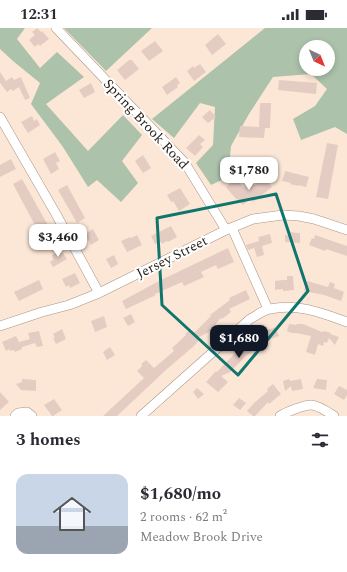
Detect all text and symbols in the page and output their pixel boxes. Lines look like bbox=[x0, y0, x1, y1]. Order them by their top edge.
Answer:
text: 12:31 bbox=[20, 3, 58, 26]
north arrow bbox=[299, 40, 335, 76]
map controls bbox=[299, 40, 335, 76]
street label: Spring Brook Road bbox=[98, 74, 194, 174]
pin: $1,780 bbox=[216, 157, 282, 191]
text: $1,780 bbox=[229, 160, 269, 180]
pin: $3,460 bbox=[25, 224, 91, 258]
text: $3,460 bbox=[38, 227, 78, 247]
street label: Jersey Street bbox=[133, 230, 211, 284]
pin: $1,680 bbox=[206, 325, 272, 359]
text: $1,680 bbox=[219, 328, 259, 348]
text: 3 homes bbox=[16, 427, 81, 453]
icon: filters bbox=[309, 429, 331, 451]
text: $1,680/mo bbox=[140, 481, 221, 507]
icon: home bbox=[48, 490, 96, 538]
text: 2 rooms · 62 m² bbox=[140, 507, 227, 527]
text: Meadow Brook Drive bbox=[140, 527, 263, 547]

